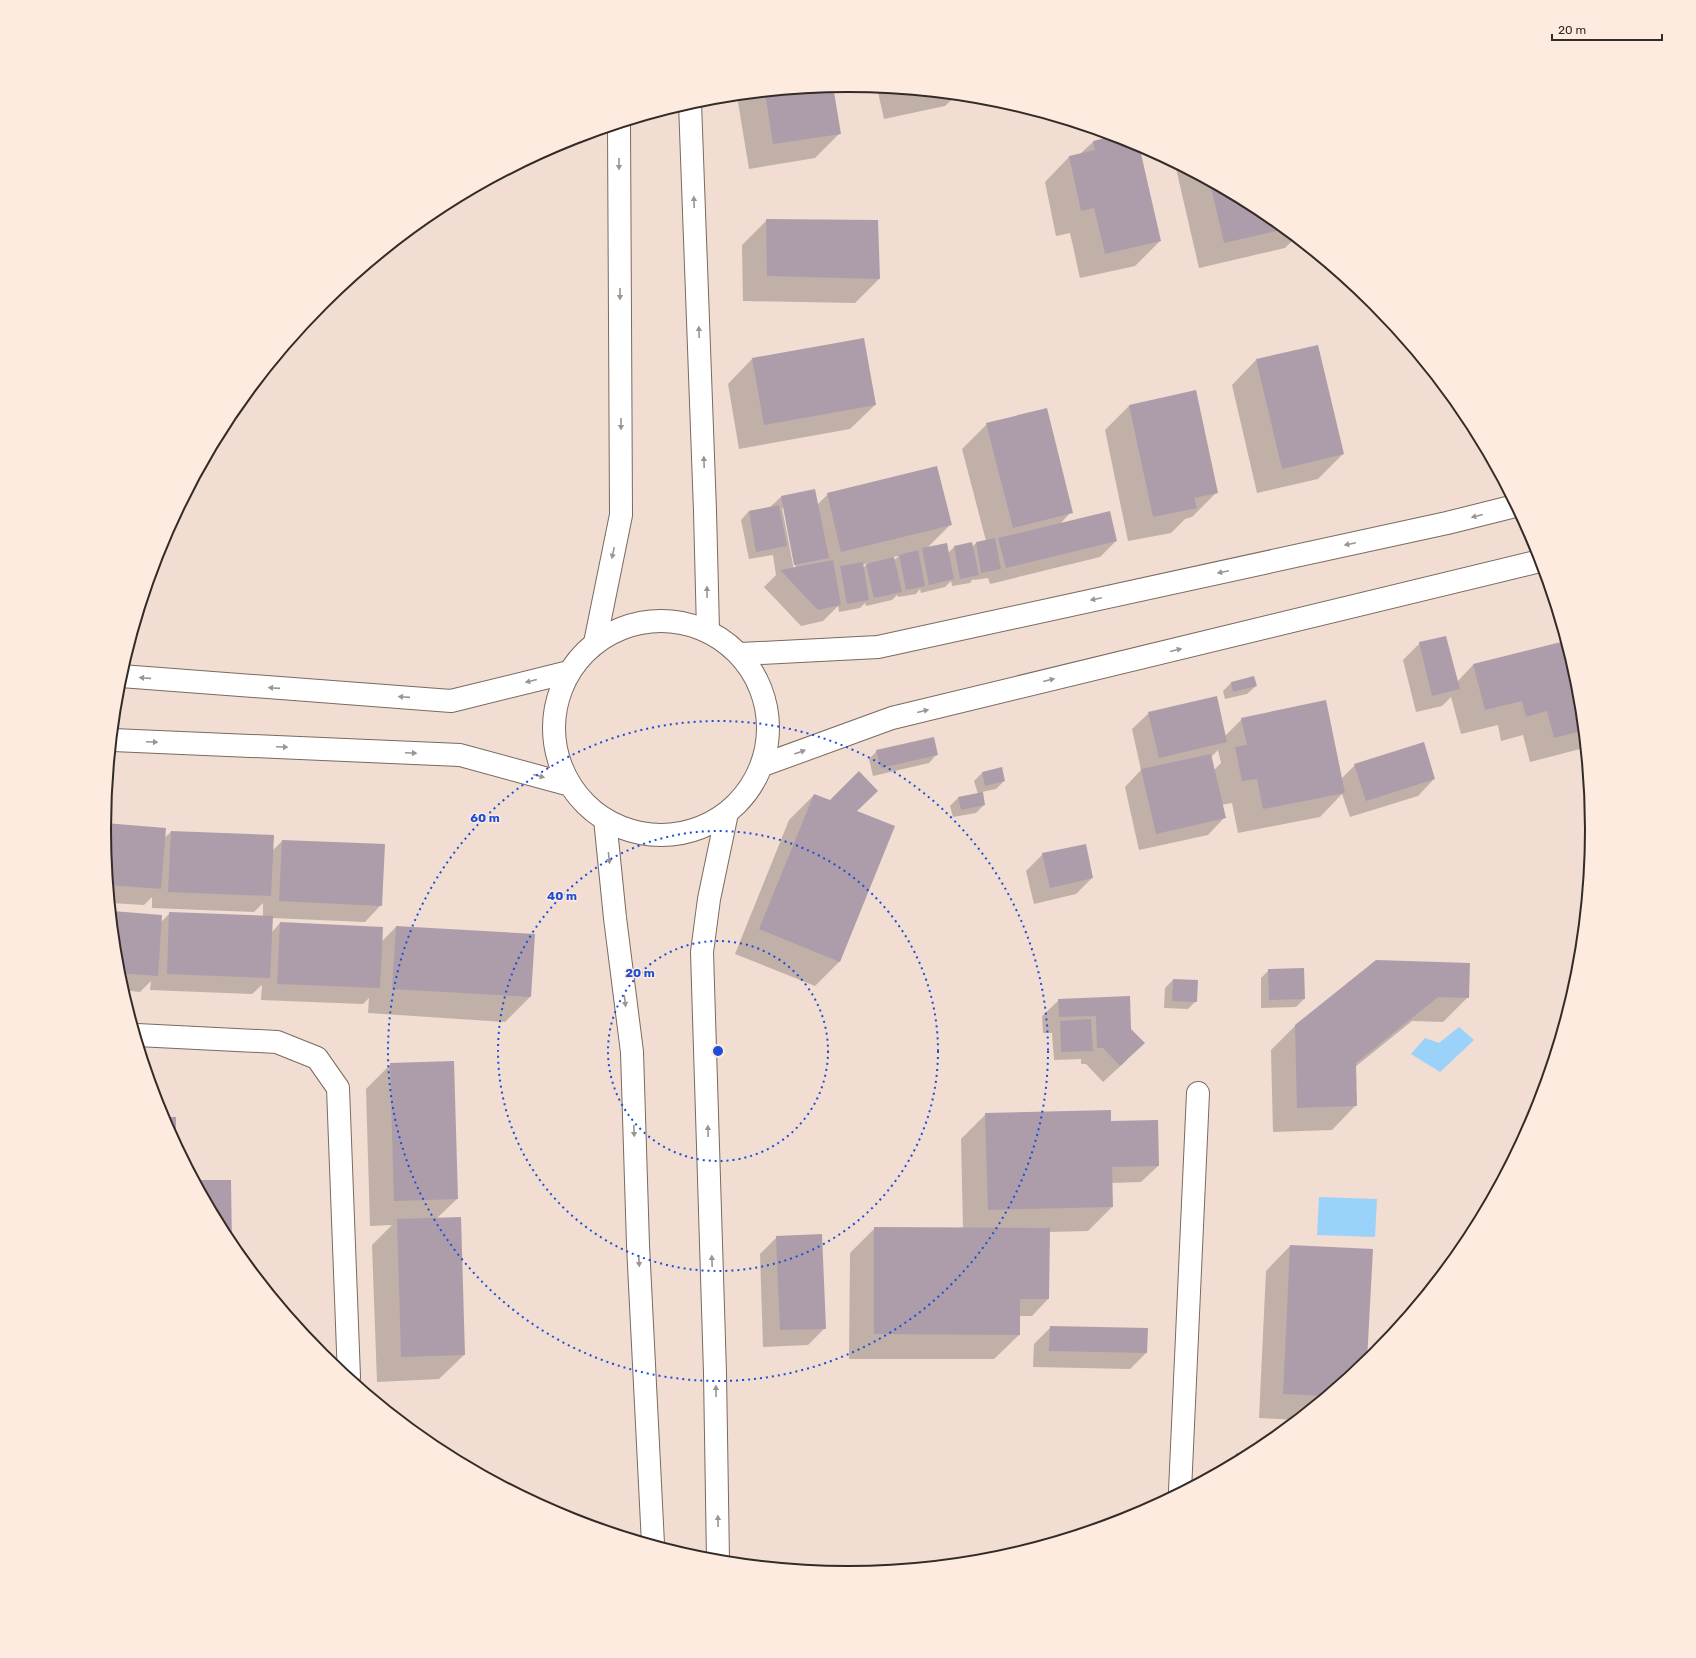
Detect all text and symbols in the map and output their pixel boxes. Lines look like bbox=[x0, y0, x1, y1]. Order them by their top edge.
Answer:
scale bar bbox=[1552, 16, 1662, 42]
text: 20 m bbox=[1558, 23, 1586, 37]
one-way arrow bbox=[616, 158, 622, 171]
one-way arrow bbox=[691, 195, 697, 208]
one-way arrow bbox=[617, 288, 623, 301]
one-way arrow bbox=[696, 325, 702, 338]
one-way arrow bbox=[618, 418, 624, 431]
one-way arrow bbox=[700, 456, 707, 468]
one-way arrow bbox=[1471, 513, 1483, 519]
one-way arrow bbox=[1344, 542, 1356, 548]
one-way arrow bbox=[610, 547, 616, 559]
one-way arrow bbox=[1217, 569, 1229, 575]
one-way arrow bbox=[704, 585, 710, 598]
one-way arrow bbox=[1090, 597, 1102, 603]
one-way arrow bbox=[1169, 646, 1182, 652]
one-way arrow bbox=[139, 675, 151, 682]
one-way arrow bbox=[1043, 677, 1055, 683]
one-way arrow bbox=[525, 679, 537, 685]
one-way arrow bbox=[268, 684, 280, 691]
one-way arrow bbox=[398, 694, 410, 701]
one-way arrow bbox=[917, 708, 929, 714]
one-way arrow bbox=[146, 739, 159, 745]
one-way arrow bbox=[276, 744, 288, 751]
one-way arrow bbox=[794, 748, 806, 754]
one-way arrow bbox=[405, 749, 417, 756]
one-way arrow bbox=[533, 773, 545, 779]
text: 60 m bbox=[470, 811, 500, 825]
one-way arrow bbox=[605, 852, 612, 864]
text: 40 m bbox=[547, 889, 577, 903]
text: 20 m bbox=[625, 966, 655, 980]
one-way arrow bbox=[622, 995, 628, 1007]
centre of rings bbox=[711, 1044, 725, 1058]
one-way arrow bbox=[705, 1124, 711, 1137]
one-way arrow bbox=[631, 1125, 637, 1138]
one-way arrow bbox=[709, 1254, 715, 1267]
one-way arrow bbox=[635, 1255, 642, 1267]
one-way arrow bbox=[713, 1384, 719, 1397]
one-way arrow bbox=[715, 1514, 721, 1527]

